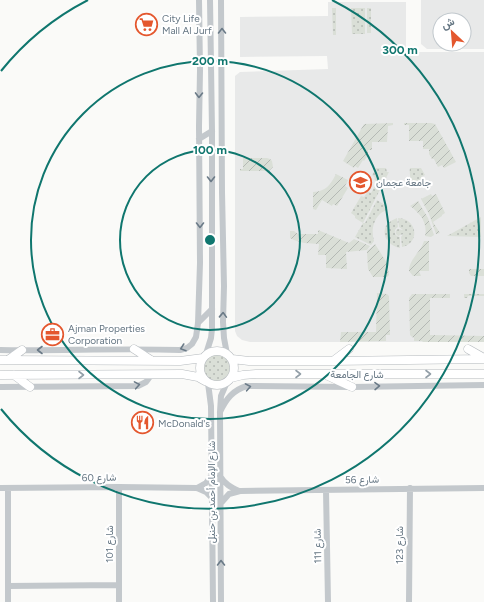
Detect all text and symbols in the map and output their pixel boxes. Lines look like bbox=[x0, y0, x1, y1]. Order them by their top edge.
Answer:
supermarket icon: City Life Mall Al Jurf bbox=[133, 11, 159, 37]
place label: City Life Mall Al Jurf bbox=[162, 12, 212, 37]
north arrow bbox=[432, 12, 472, 52]
text: ش bbox=[439, 15, 457, 32]
one-way arrow bbox=[217, 28, 226, 34]
text: 300 m bbox=[382, 43, 418, 57]
text: 200 m bbox=[192, 54, 228, 68]
one-way arrow bbox=[195, 92, 203, 98]
text: 100 m bbox=[193, 143, 227, 157]
school or university icon: جامعة عجمان bbox=[347, 169, 373, 195]
one-way arrow bbox=[207, 176, 215, 182]
place label: جامعة عجمان bbox=[376, 176, 431, 189]
one-way arrow bbox=[196, 222, 204, 228]
centre of rings bbox=[203, 233, 217, 247]
one-way arrow bbox=[219, 312, 228, 318]
office icon: Ajman Properties Corporation bbox=[40, 321, 66, 347]
place label: Ajman Properties Corporation bbox=[68, 322, 145, 347]
one-way arrow bbox=[180, 343, 187, 352]
one-way arrow bbox=[37, 346, 43, 354]
street label: شارع الجامعة bbox=[330, 368, 384, 381]
one-way arrow bbox=[295, 370, 301, 378]
one-way arrow bbox=[425, 370, 431, 378]
one-way arrow bbox=[78, 371, 84, 379]
one-way arrow bbox=[133, 381, 140, 390]
one-way arrow bbox=[374, 382, 380, 390]
one-way arrow bbox=[244, 383, 251, 392]
restaurant icon: McDonald's bbox=[130, 410, 156, 436]
place label: McDonald's bbox=[158, 417, 210, 430]
street label: شارع الإمام أحمد بن حنبل bbox=[205, 441, 218, 543]
street label: شارع 60 bbox=[82, 471, 117, 484]
street label: شارع 56 bbox=[345, 473, 379, 486]
street label: شارع 101 bbox=[103, 525, 116, 563]
street label: شارع 123 bbox=[393, 526, 406, 564]
street label: شارع 111 bbox=[311, 528, 324, 564]
one-way arrow bbox=[217, 560, 225, 566]

